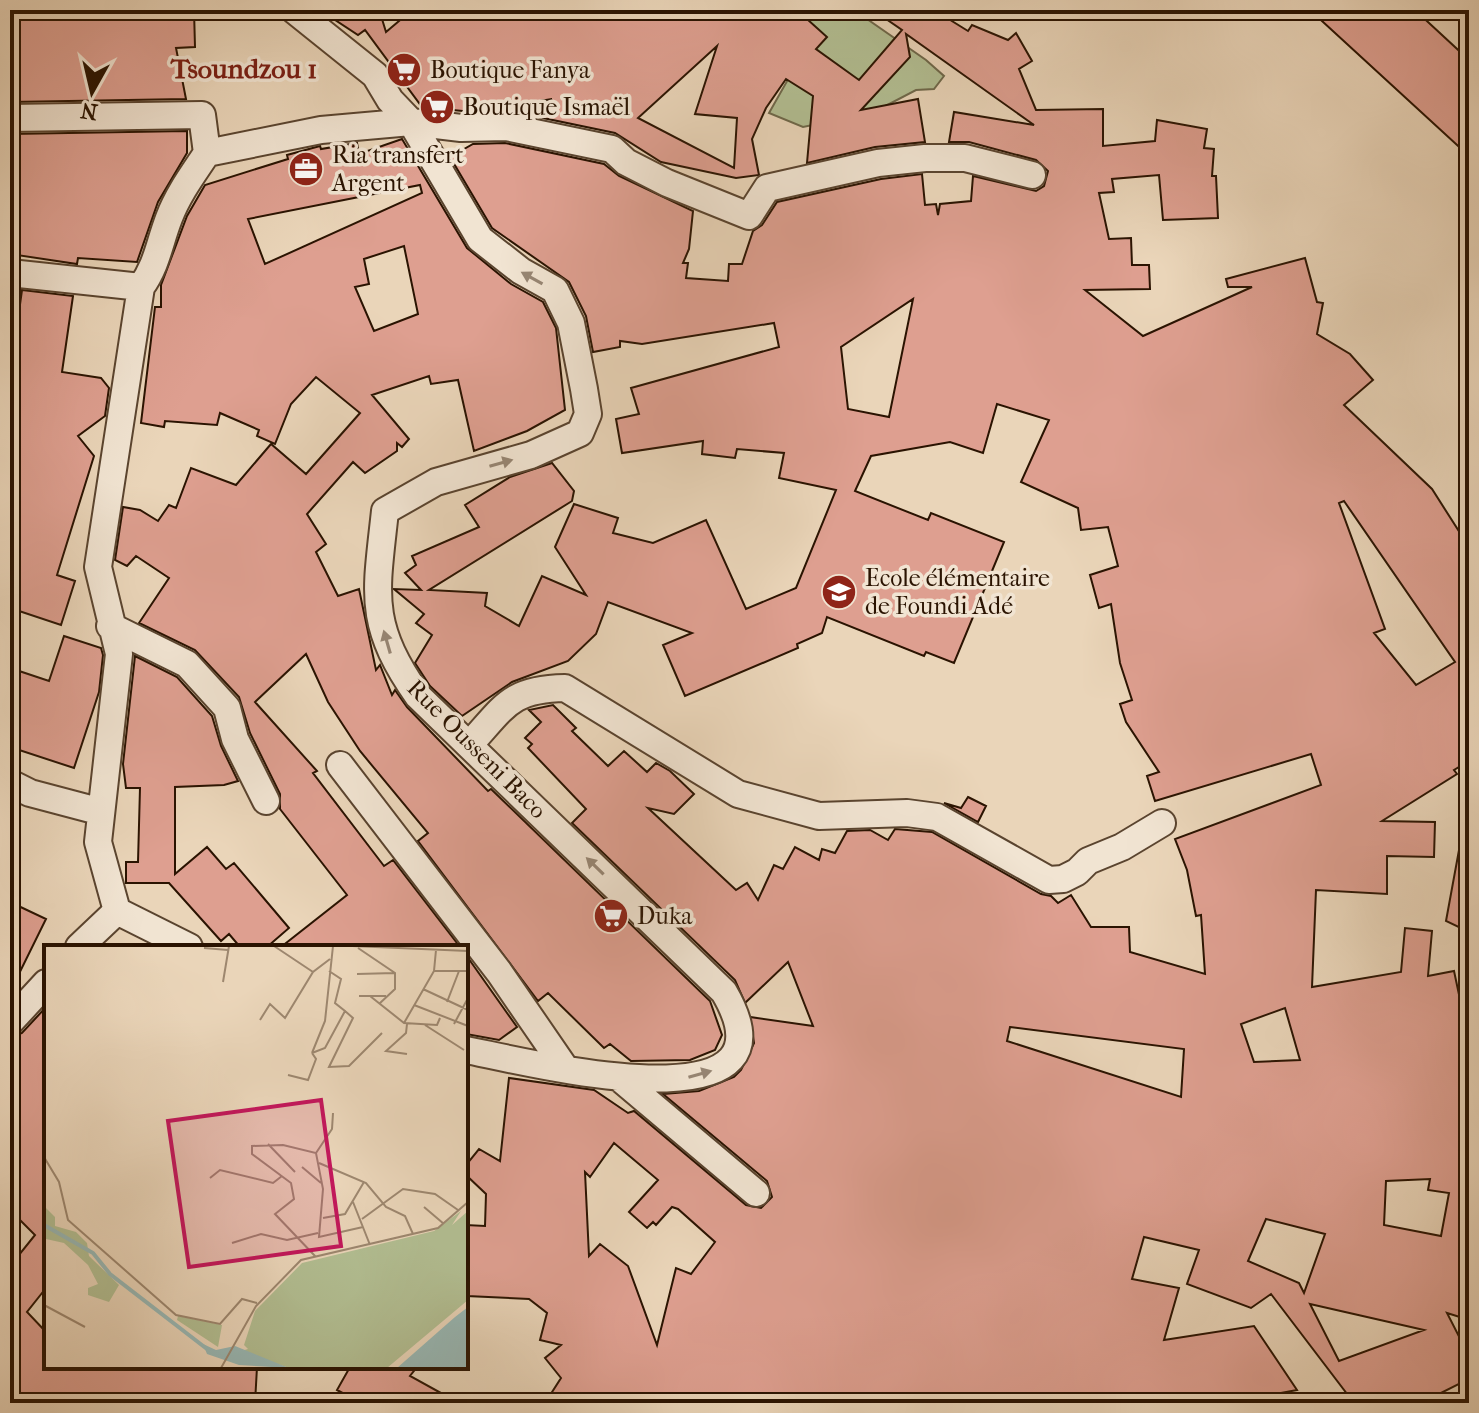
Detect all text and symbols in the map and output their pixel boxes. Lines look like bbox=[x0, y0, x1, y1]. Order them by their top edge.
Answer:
supermarket icon: Boutique Fanya bbox=[385, 51, 423, 89]
north arrow bbox=[52, 52, 132, 132]
district label: Tsoundzou 1 bbox=[170, 52, 317, 85]
place label: Boutique Fanya bbox=[430, 56, 591, 84]
supermarket icon: Boutique Ismaël bbox=[418, 88, 456, 126]
place label: Boutique Ismaël bbox=[463, 93, 631, 121]
text: N bbox=[79, 97, 99, 125]
place label: Ria transfert Argent bbox=[331, 141, 464, 197]
office icon: Ria transfert Argent bbox=[287, 150, 325, 188]
one-way arrow bbox=[521, 271, 544, 284]
one-way arrow bbox=[490, 456, 514, 469]
place label: Ecole élémentaire de Foundi Adé bbox=[865, 564, 1050, 620]
school or university icon: Ecole élémentaire de Foundi Adé bbox=[820, 573, 858, 611]
one-way arrow bbox=[380, 629, 393, 653]
street label: Rue Ousseni Baco bbox=[402, 674, 552, 824]
one-way arrow bbox=[586, 857, 605, 876]
supermarket icon: Duka bbox=[592, 897, 630, 935]
place label: Duka bbox=[637, 902, 693, 930]
inset map bbox=[44, 945, 468, 1369]
one-way arrow bbox=[688, 1067, 712, 1080]

